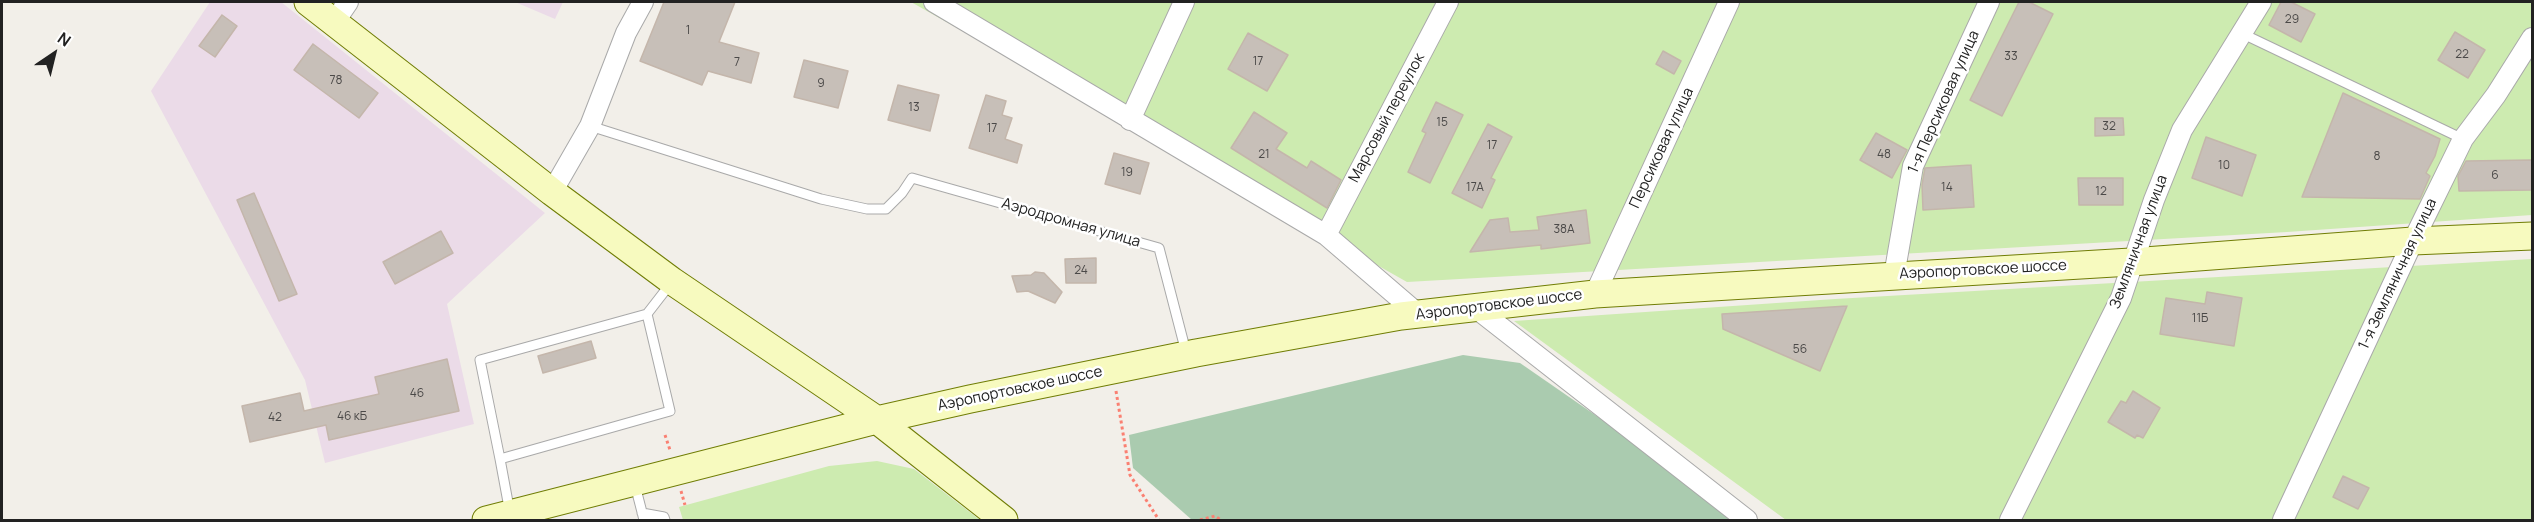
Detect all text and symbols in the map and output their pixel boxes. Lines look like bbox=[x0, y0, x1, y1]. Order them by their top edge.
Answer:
house number: 29 bbox=[2285, 13, 2299, 27]
north arrow bbox=[24, 24, 84, 84]
house number: 1 bbox=[686, 24, 690, 38]
text: N bbox=[53, 27, 75, 52]
street label: 1-я Персиковая улица bbox=[1904, 28, 1984, 176]
house number: 22 bbox=[2455, 48, 2469, 62]
street label: Марсовый переулок bbox=[1345, 50, 1429, 186]
house number: 33 bbox=[2004, 50, 2018, 64]
house number: 17 bbox=[1253, 55, 1263, 69]
house number: 7 bbox=[734, 56, 740, 70]
house number: 78 bbox=[330, 74, 342, 88]
house number: 9 bbox=[817, 77, 825, 91]
street label: Персиковая улица bbox=[1626, 85, 1698, 211]
house number: 13 bbox=[908, 101, 920, 115]
house number: 15 bbox=[1436, 116, 1448, 130]
house number: 32 bbox=[2102, 120, 2116, 134]
house number: 17 bbox=[987, 122, 997, 136]
house number: 17 bbox=[1487, 139, 1497, 153]
house number: 21 bbox=[1258, 148, 1270, 162]
house number: 48 bbox=[1877, 148, 1891, 162]
house number: 8 bbox=[2374, 150, 2380, 164]
house number: 10 bbox=[2218, 159, 2230, 173]
house number: 19 bbox=[1121, 166, 1133, 180]
house number: 6 bbox=[2491, 169, 2499, 183]
street label: Земляничная улица bbox=[2106, 173, 2172, 311]
house number: 17А bbox=[1466, 181, 1484, 195]
house number: 14 bbox=[1941, 181, 1953, 195]
house number: 12 bbox=[2095, 185, 2107, 199]
street label: Аэродромная улица bbox=[1000, 195, 1142, 251]
street label: 1-я Земляничная улица bbox=[2355, 196, 2441, 352]
house number: 38А bbox=[1553, 223, 1575, 237]
street label: Аэропортовское шоссе bbox=[1899, 257, 2067, 283]
house number: 24 bbox=[1074, 264, 1088, 278]
street label: Аэропортовское шоссе bbox=[1415, 286, 1583, 324]
house number: 11Б bbox=[2192, 312, 2208, 326]
house number: 56 bbox=[1793, 343, 1807, 357]
street label: Аэропортовское шоссе bbox=[936, 363, 1104, 415]
house number: 46 bbox=[410, 387, 424, 401]
house number: 46 кБ bbox=[337, 410, 367, 424]
house number: 42 bbox=[268, 411, 282, 425]

